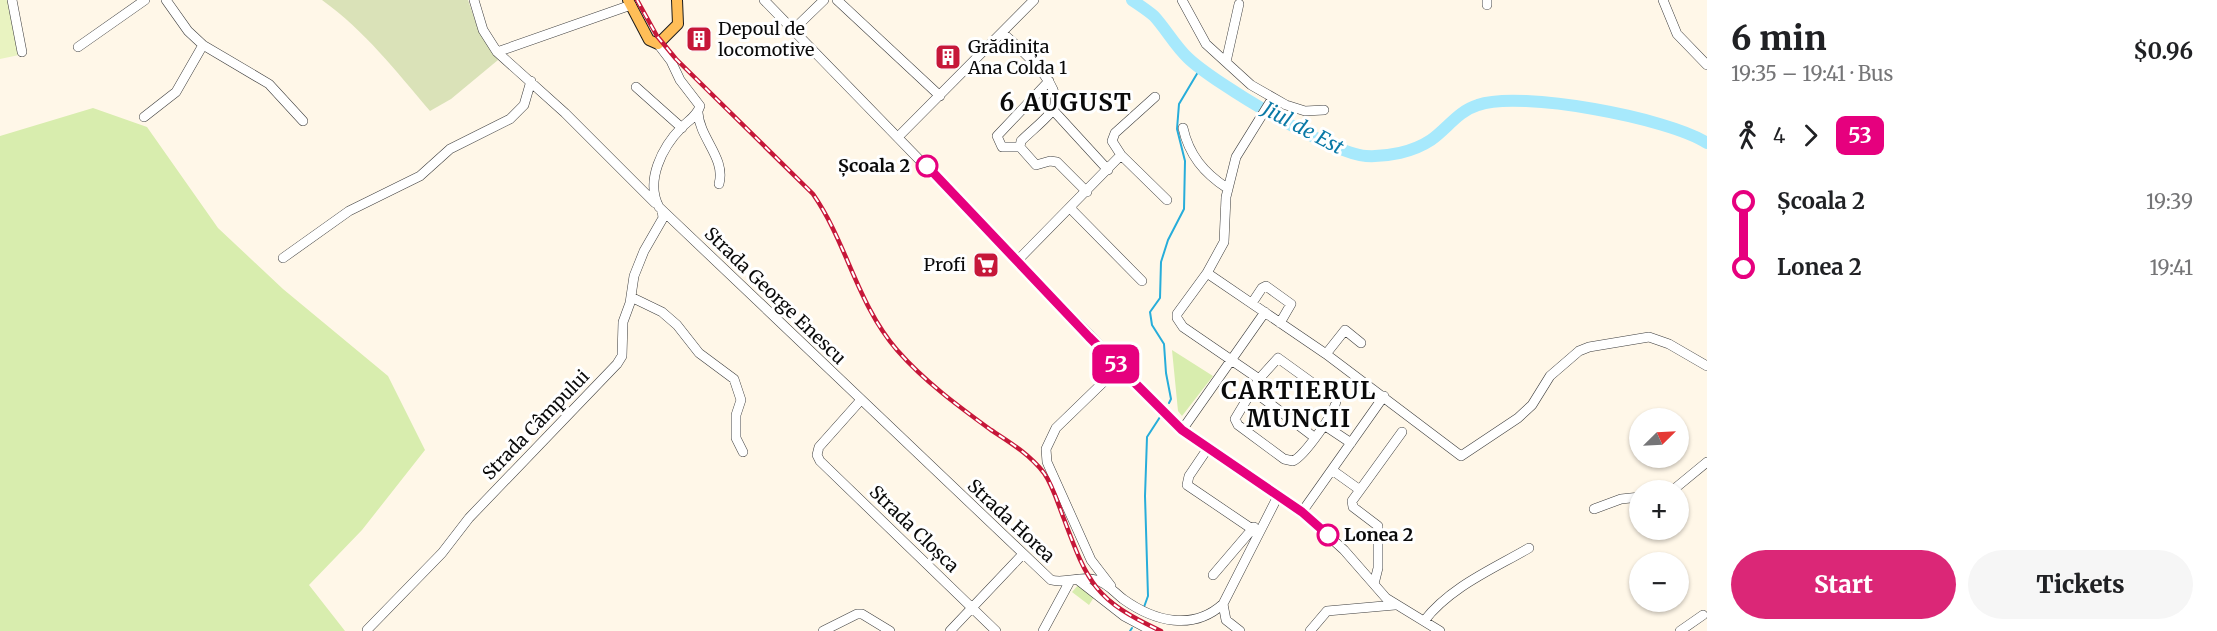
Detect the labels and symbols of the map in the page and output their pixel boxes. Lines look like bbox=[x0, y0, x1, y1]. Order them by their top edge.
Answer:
place label: Depoul de locomotive bbox=[718, 17, 814, 61]
building icon: Depoul de locomotive bbox=[684, 24, 714, 54]
place label: Grădinița Ana Colda 1 bbox=[967, 35, 1067, 79]
building icon: Grădinița Ana Colda 1 bbox=[933, 42, 963, 72]
district label: 6 AUGUST bbox=[999, 87, 1133, 118]
water label: Jiul de Est bbox=[1257, 95, 1348, 159]
place label: Școala 2 bbox=[838, 154, 910, 177]
marker: Școala 2 bbox=[916, 155, 938, 177]
street label: Strada George Enescu bbox=[700, 222, 851, 369]
supermarket icon: Profi bbox=[971, 250, 1001, 280]
place label: Profi bbox=[924, 253, 966, 276]
line badge: 53 bbox=[1089, 344, 1143, 384]
street label: Strada Câmpului bbox=[477, 365, 594, 484]
district label: CARTIERUL MUNCII bbox=[1221, 375, 1377, 434]
north arrow bbox=[1629, 408, 1689, 468]
street label: Strada Horea bbox=[963, 474, 1060, 567]
street label: Strada Cloșca bbox=[865, 480, 964, 577]
place label: Lonea 2 bbox=[1344, 523, 1413, 546]
marker: Lonea 2 bbox=[1317, 524, 1339, 546]

